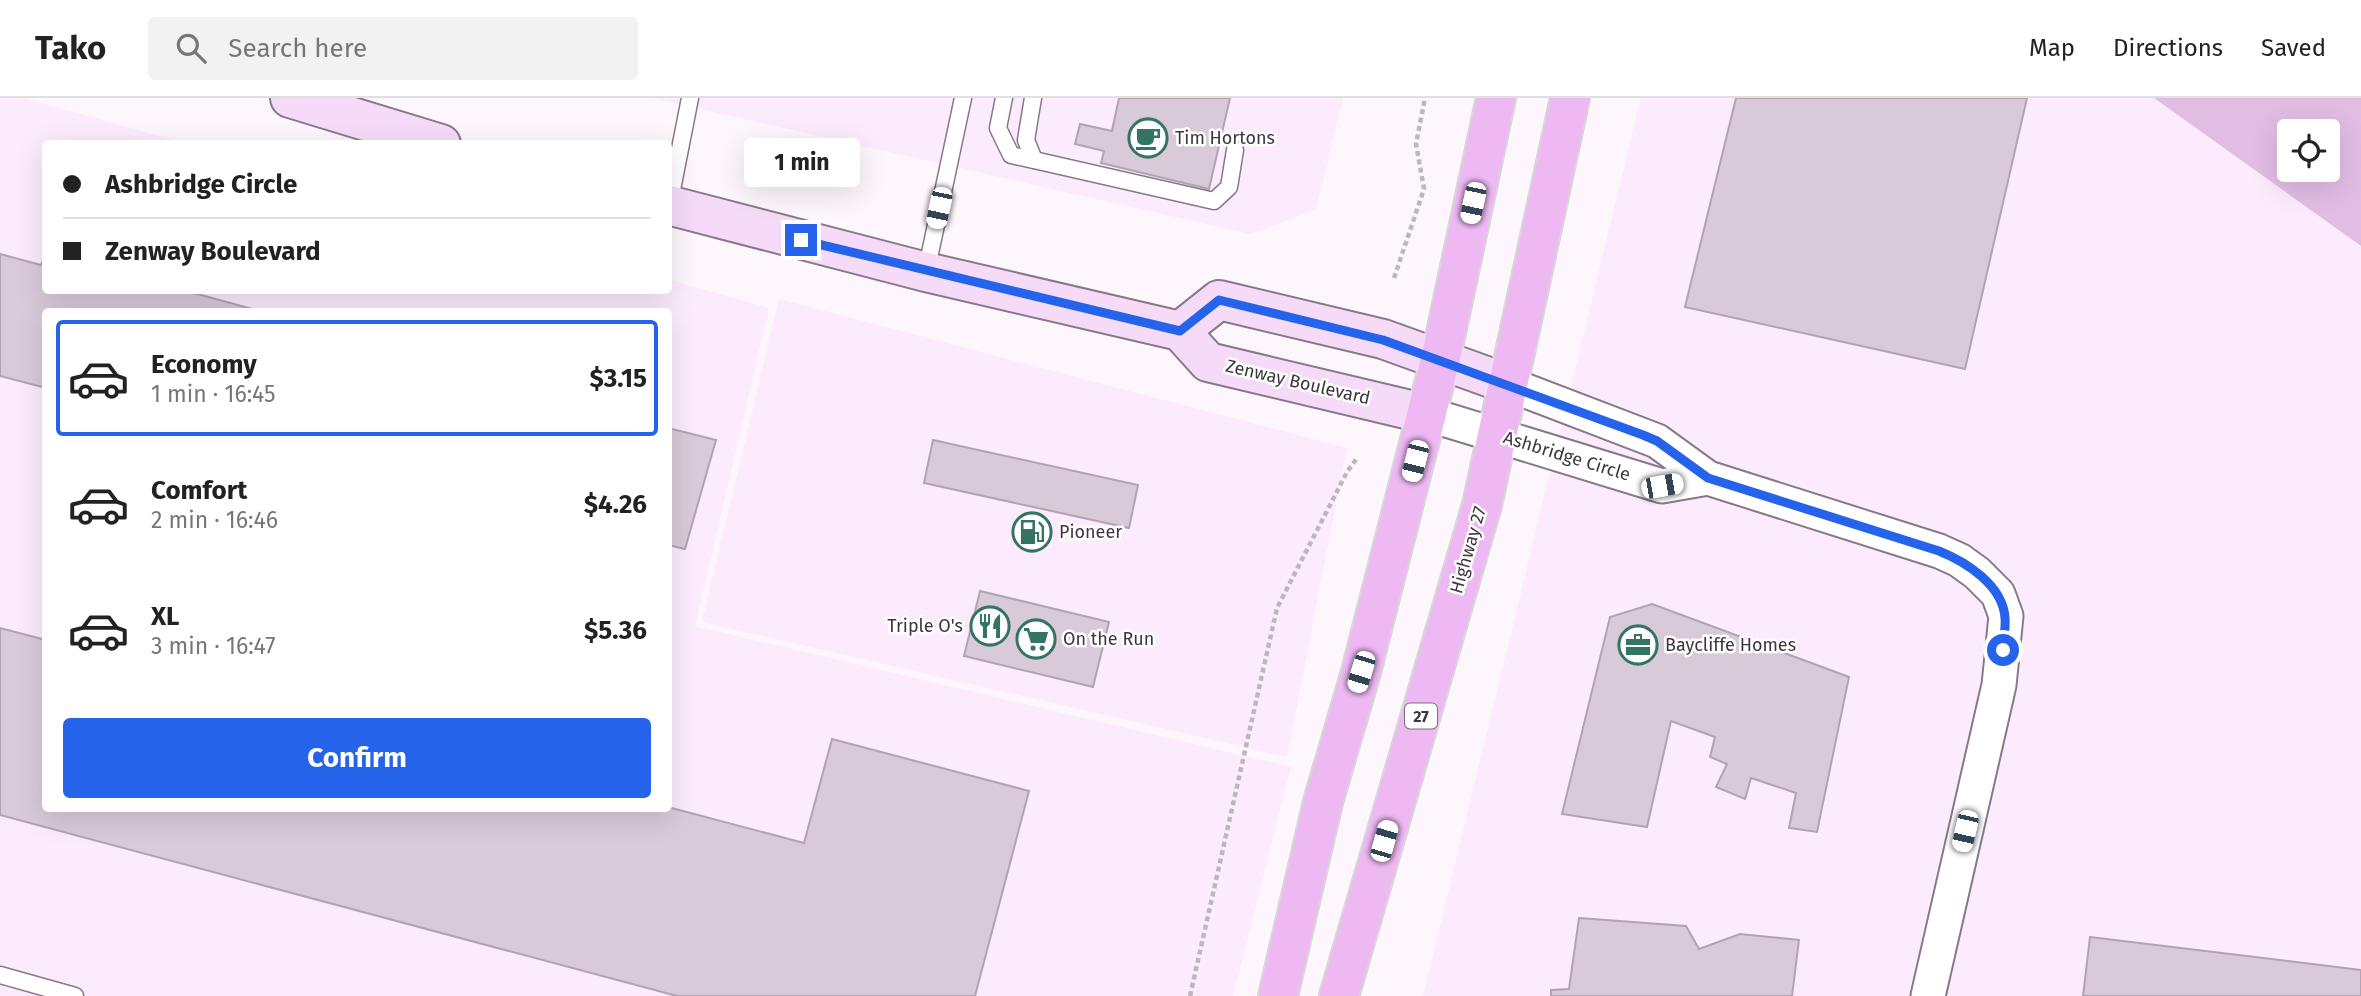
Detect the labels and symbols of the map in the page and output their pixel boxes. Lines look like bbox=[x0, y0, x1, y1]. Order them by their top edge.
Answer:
cafe icon: Tim Hortons bbox=[1127, 117, 1169, 159]
place label: Tim Hortons bbox=[1175, 127, 1275, 149]
callout: 1 min bbox=[743, 138, 859, 188]
car bbox=[1459, 180, 1488, 226]
car bbox=[925, 185, 954, 231]
route end bbox=[785, 224, 817, 256]
street label: Zenway Boulevard bbox=[1224, 355, 1372, 409]
street label: Ashbridge Circle bbox=[1501, 426, 1633, 486]
car bbox=[1400, 438, 1431, 484]
car bbox=[1640, 472, 1685, 500]
street label: Highway 27 bbox=[1445, 504, 1491, 596]
fuel station icon: Pioneer bbox=[1011, 511, 1053, 553]
place label: Pioneer bbox=[1059, 521, 1122, 543]
restaurant icon: Triple O's bbox=[969, 605, 1011, 647]
place label: Triple O's bbox=[887, 615, 963, 637]
supermarket icon: On the Run bbox=[1015, 618, 1057, 660]
office icon: Baycliffe Homes bbox=[1617, 624, 1659, 666]
place label: On the Run bbox=[1063, 628, 1154, 650]
place label: Baycliffe Homes bbox=[1665, 634, 1796, 656]
route start bbox=[1987, 634, 2019, 666]
car bbox=[1345, 649, 1378, 695]
road number: 27 bbox=[1405, 704, 1437, 729]
car bbox=[1951, 808, 1980, 854]
car bbox=[1369, 818, 1400, 864]

